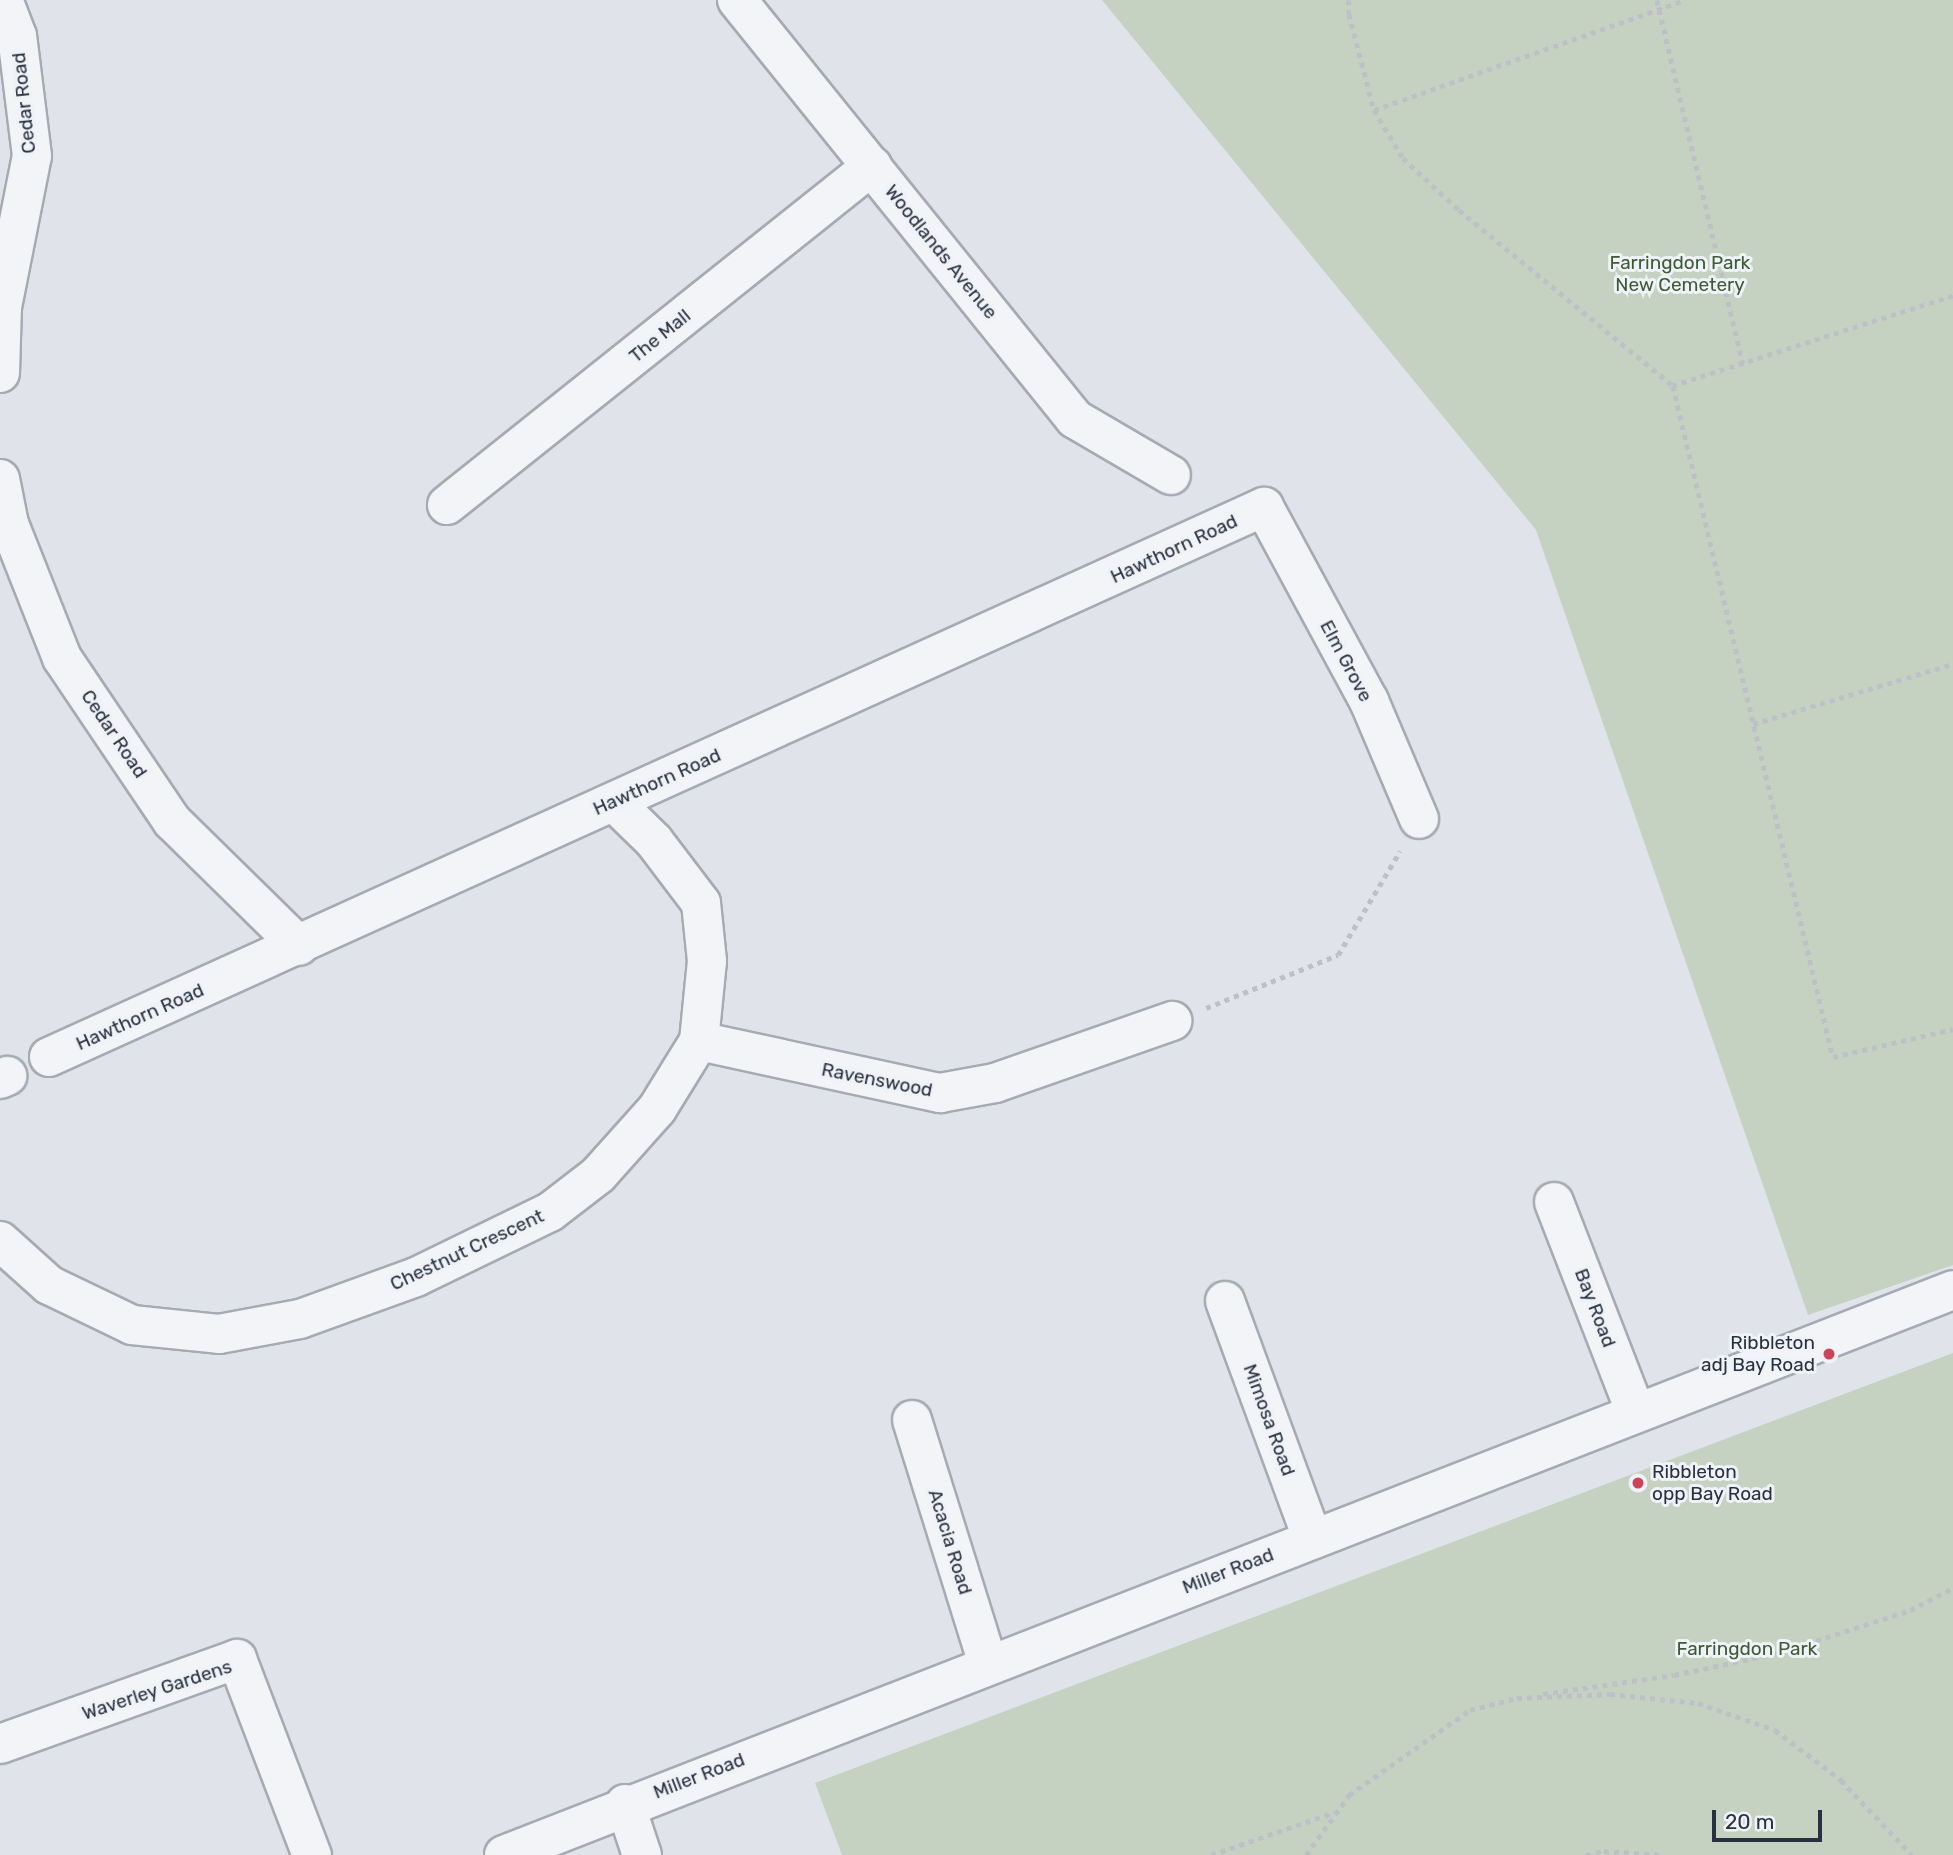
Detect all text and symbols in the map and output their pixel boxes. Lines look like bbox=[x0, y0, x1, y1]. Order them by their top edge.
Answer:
street label: Cedar Road bbox=[7, 51, 41, 155]
street label: Woodlands Avenue bbox=[880, 180, 1002, 324]
park label: Farringdon Park New Cemetery bbox=[1610, 252, 1750, 296]
street label: The Mall bbox=[625, 304, 695, 368]
street label: Hawthorn Road bbox=[1107, 510, 1241, 588]
street label: Elm Grove bbox=[1315, 616, 1377, 706]
street label: Cedar Road bbox=[76, 685, 152, 783]
street label: Hawthorn Road bbox=[590, 744, 724, 820]
street label: Hawthorn Road bbox=[73, 979, 207, 1055]
street label: Ravenswood bbox=[820, 1058, 934, 1102]
street label: Chestnut Crescent bbox=[387, 1204, 547, 1296]
street label: Bay Road bbox=[1569, 1265, 1621, 1351]
place label: Ribbleton adj Bay Road bbox=[1701, 1332, 1815, 1376]
marker: Ribbleton adj Bay Road bbox=[1821, 1346, 1837, 1362]
street label: Mimosa Road bbox=[1238, 1361, 1300, 1479]
place label: Ribbleton opp Bay Road bbox=[1652, 1461, 1773, 1505]
marker: Ribbleton opp Bay Road bbox=[1630, 1475, 1646, 1491]
street label: Acacia Road bbox=[923, 1487, 977, 1597]
street label: Miller Road bbox=[1179, 1543, 1277, 1599]
park label: Farringdon Park bbox=[1677, 1638, 1817, 1660]
street label: Waverley Gardens bbox=[79, 1655, 235, 1725]
street label: Miller Road bbox=[650, 1748, 748, 1804]
scale bar bbox=[1715, 1796, 1825, 1840]
text: 20 m bbox=[1725, 1809, 1774, 1834]

